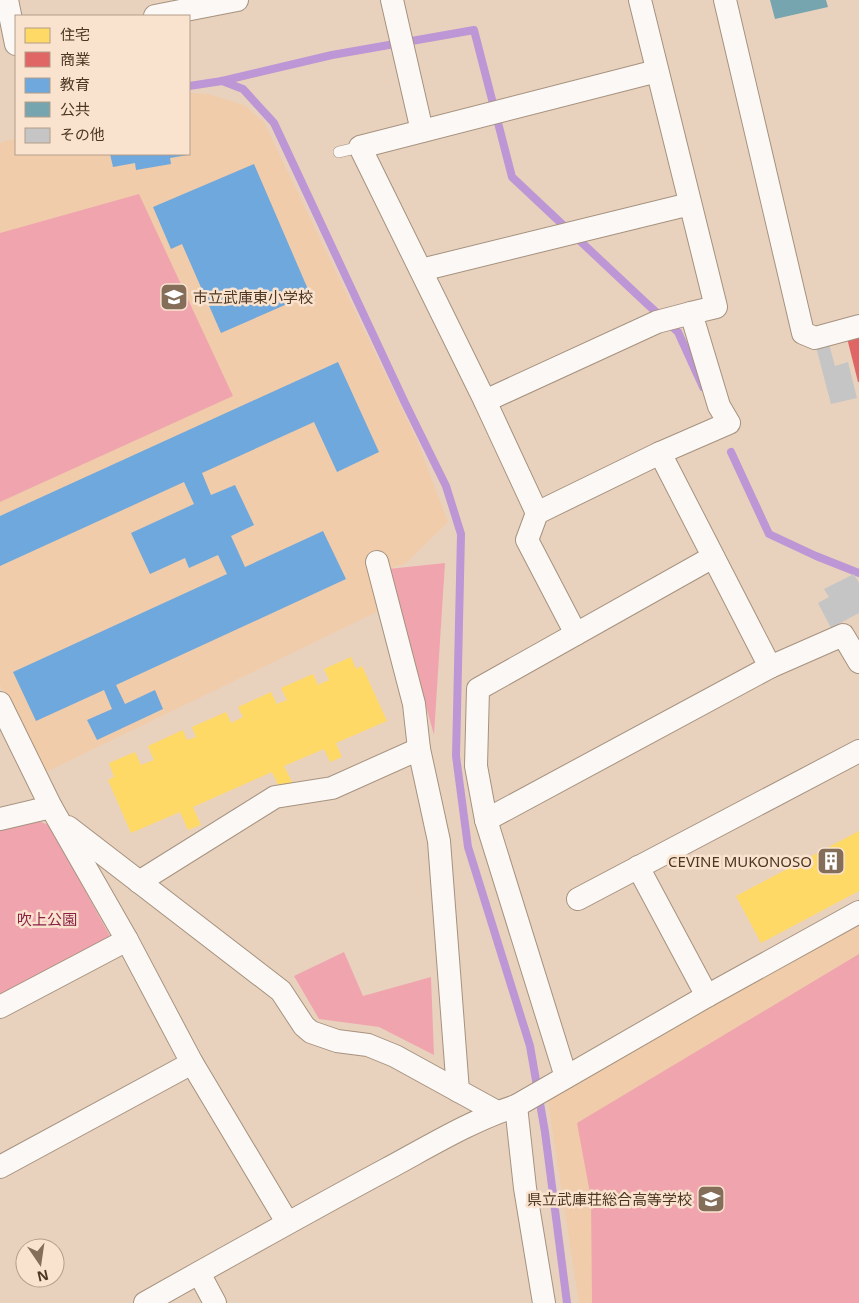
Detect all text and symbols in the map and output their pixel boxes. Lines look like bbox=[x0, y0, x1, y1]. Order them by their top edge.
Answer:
legend bbox=[15, 15, 190, 155]
text: 住宅 bbox=[60, 24, 90, 44]
text: 商業 bbox=[60, 49, 90, 69]
text: 教育 bbox=[60, 74, 90, 94]
text: 公共 bbox=[60, 99, 90, 119]
text: その他 bbox=[60, 124, 105, 144]
school or university icon: 市立武庫東小学校 bbox=[159, 282, 189, 312]
place label: 市立武庫東小学校 bbox=[193, 287, 313, 307]
building icon: CEVINE MUKONOSO bbox=[816, 846, 846, 876]
place label: CEVINE MUKONOSO bbox=[668, 851, 812, 871]
park label: 吹上公園 bbox=[17, 909, 77, 929]
school or university icon: 県立武庫荘総合高等学校 bbox=[696, 1184, 726, 1214]
place label: 県立武庫荘総合高等学校 bbox=[527, 1189, 692, 1209]
north arrow bbox=[15, 1238, 65, 1288]
text: N bbox=[35, 1266, 51, 1287]

